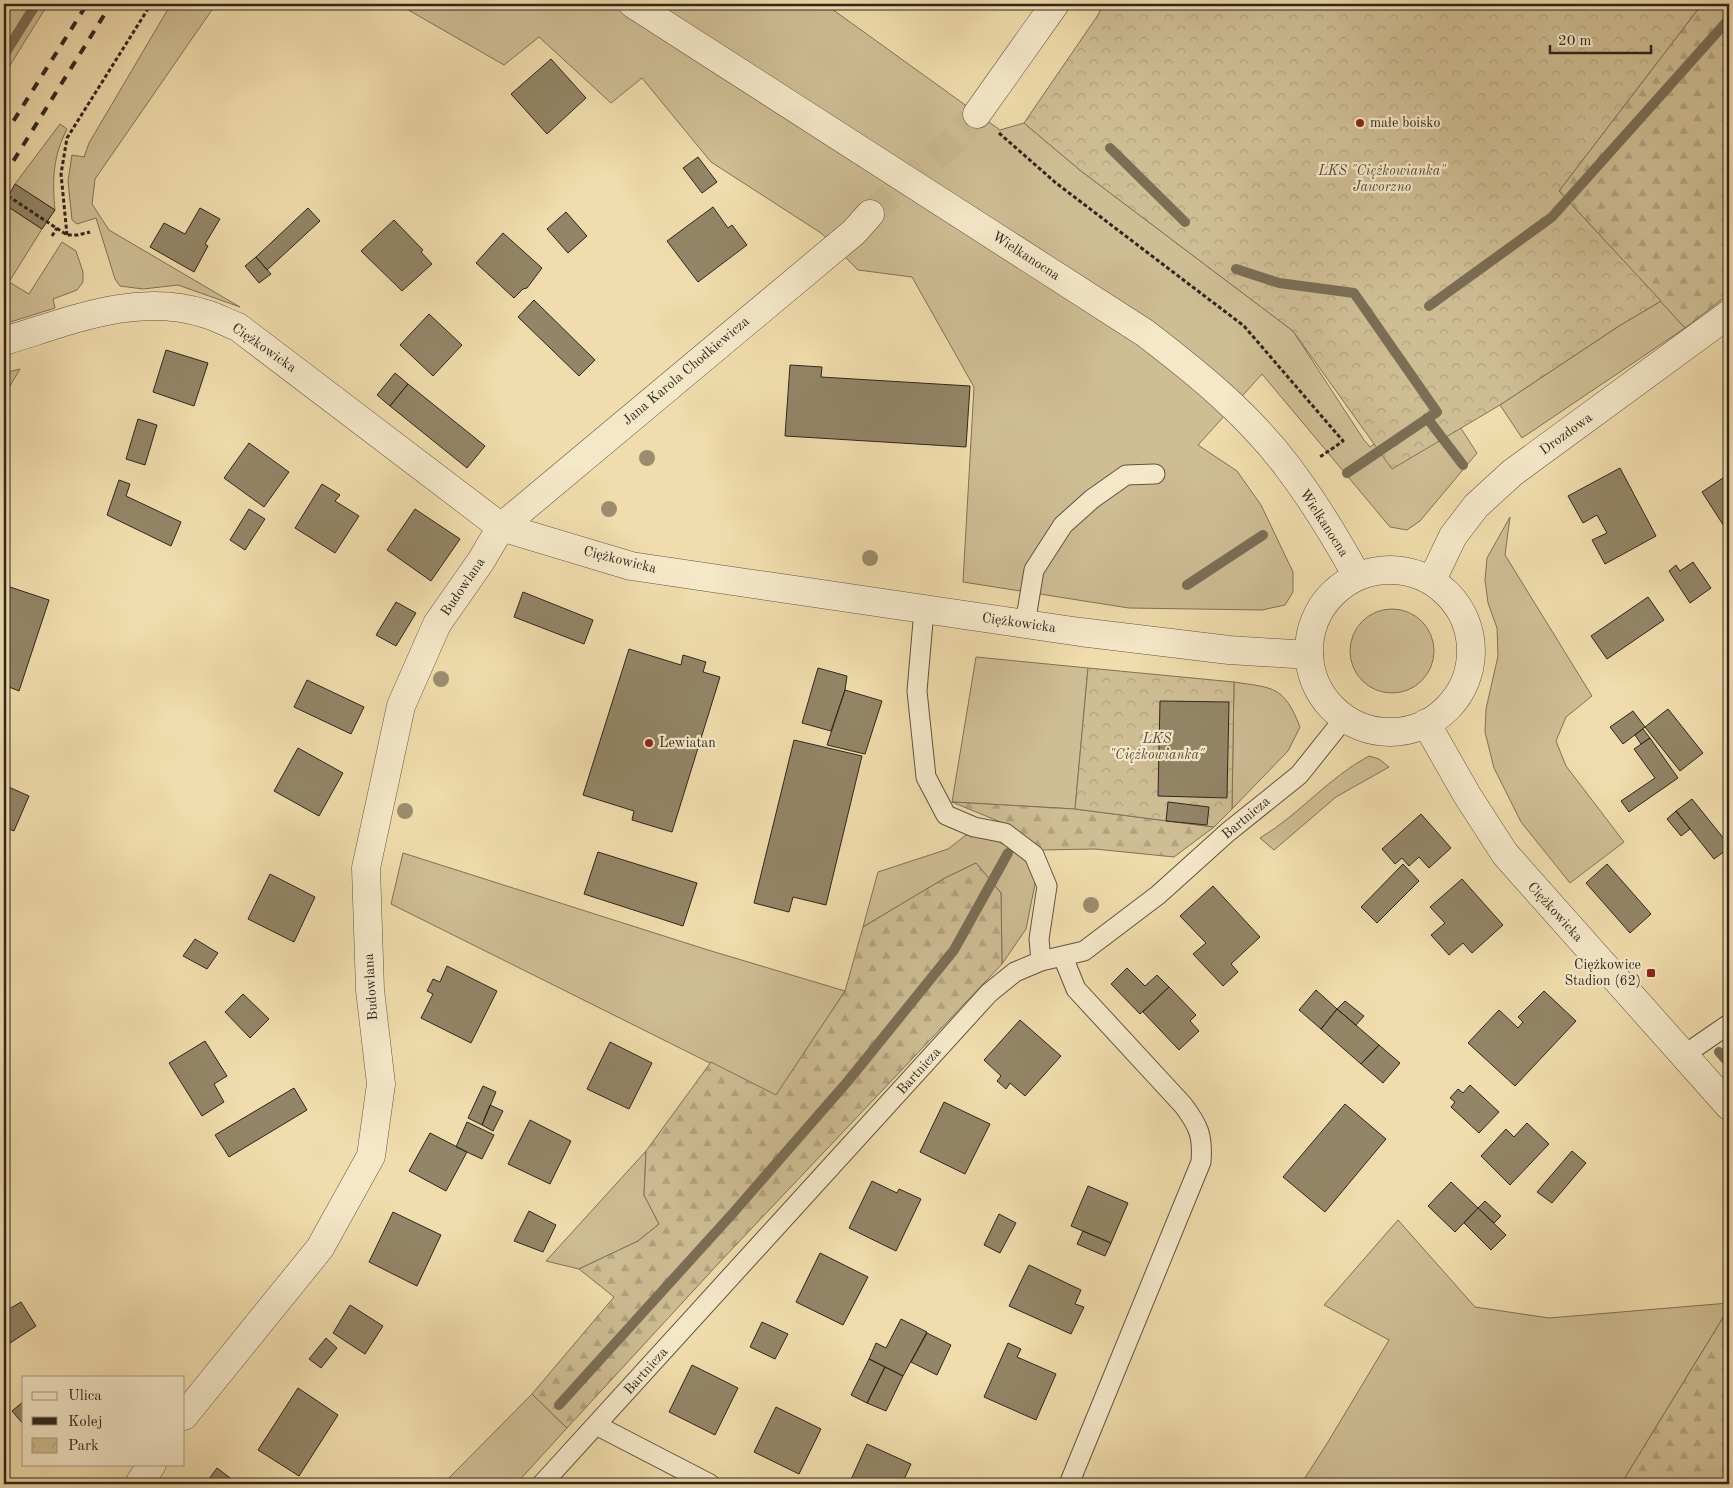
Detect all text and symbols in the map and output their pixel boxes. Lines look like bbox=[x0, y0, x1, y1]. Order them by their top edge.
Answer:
scale bar bbox=[1550, 22, 1652, 54]
text: 20 m bbox=[1558, 34, 1592, 49]
place label: małe boisko bbox=[1370, 116, 1441, 130]
marker: małe boisko bbox=[1354, 117, 1366, 129]
park label: LKS "Ciężkowianka" Jaworzno bbox=[1317, 164, 1446, 194]
street label: Wielkanocna bbox=[990, 229, 1062, 283]
street label: Jana Karola Chodkiewicza bbox=[620, 314, 752, 428]
street label: Ciężkowicka bbox=[229, 321, 299, 375]
street label: Drozdowa bbox=[1537, 410, 1595, 458]
street label: Wielkanocna bbox=[1297, 487, 1351, 559]
street label: Ciężkowicka bbox=[582, 544, 658, 576]
street label: Budowlana bbox=[438, 555, 488, 619]
street label: Ciężkowicka bbox=[981, 611, 1057, 635]
park label: LKS "Ciężkowianka" bbox=[1110, 732, 1205, 763]
place label: Lewiatan bbox=[659, 736, 716, 750]
marker: Lewiatan bbox=[643, 737, 655, 749]
street label: Bartnicza bbox=[1219, 794, 1273, 842]
street label: Ciężkowicka bbox=[1525, 880, 1585, 944]
street label: Budowlana bbox=[362, 953, 380, 1021]
place label: Ciężkowice Stadion (62) bbox=[1564, 958, 1641, 988]
marker: Ciężkowice Stadion (62) bbox=[1645, 967, 1657, 979]
street label: Bartnicza bbox=[894, 1045, 944, 1097]
street label: Bartnicza bbox=[621, 1345, 671, 1397]
legend bbox=[22, 1376, 185, 1466]
text: Ulica bbox=[68, 1389, 102, 1404]
text: Kolej bbox=[68, 1415, 103, 1430]
text: Park bbox=[68, 1439, 99, 1454]

